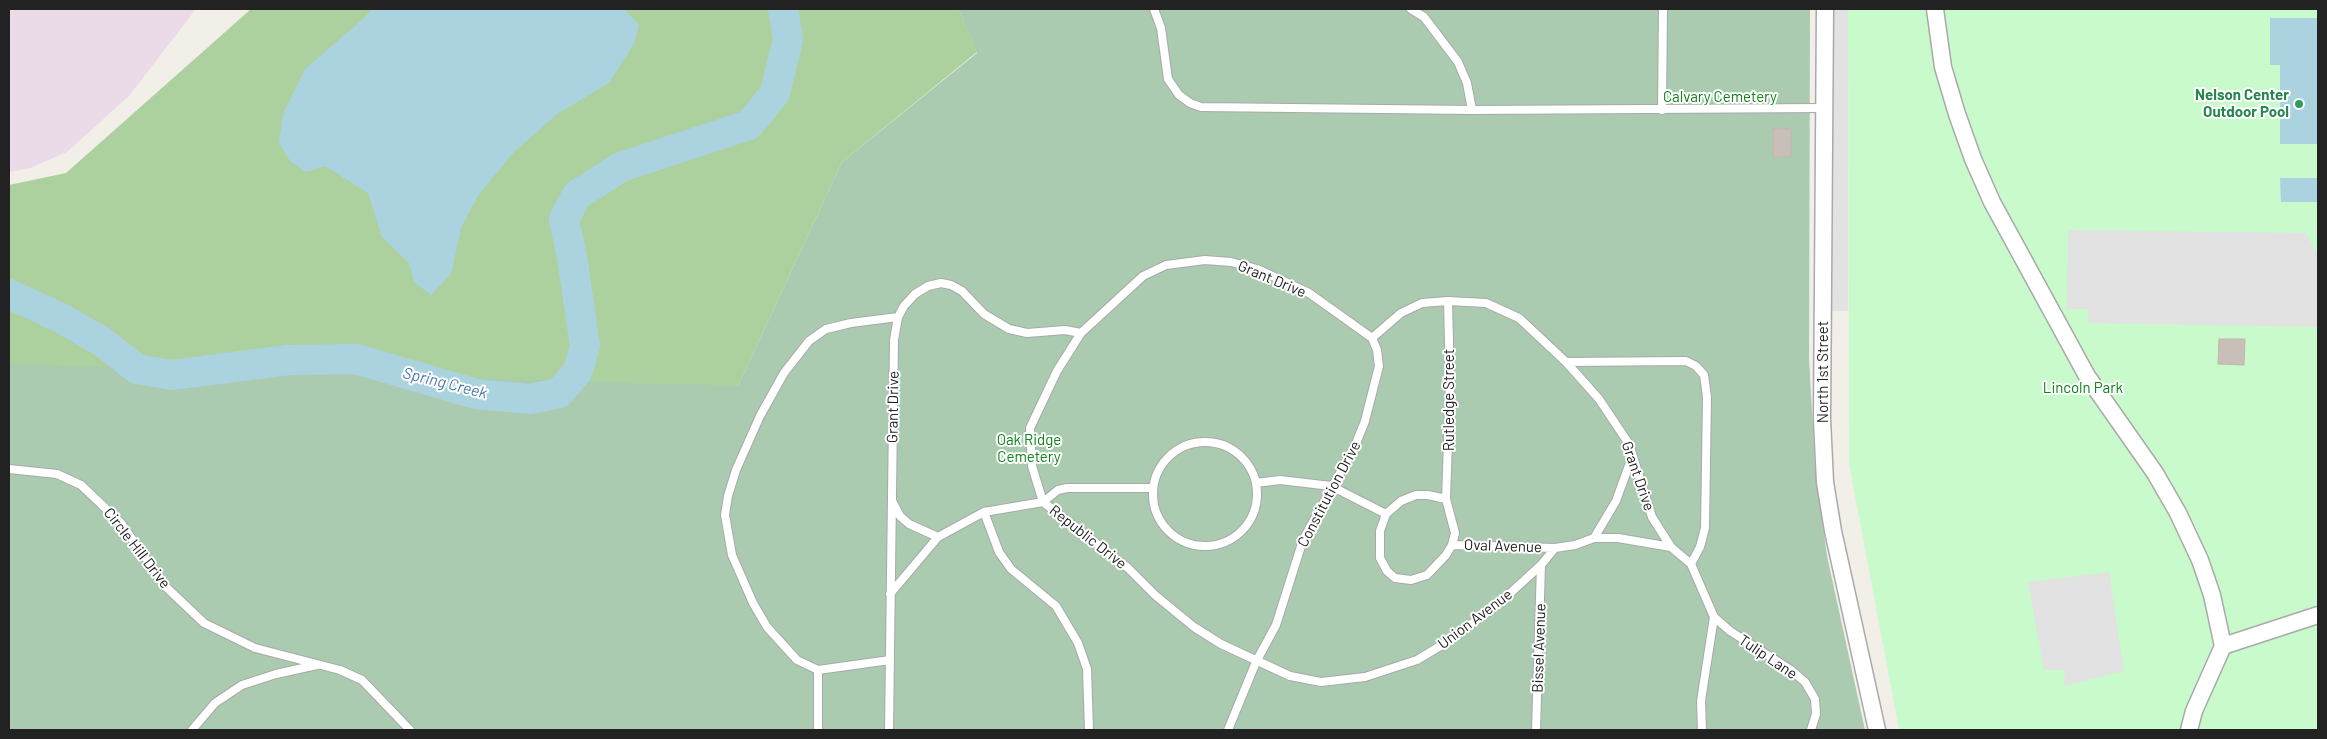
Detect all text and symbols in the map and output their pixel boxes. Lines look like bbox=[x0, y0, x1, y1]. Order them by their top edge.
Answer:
place label: Nelson Center Outdoor Pool bbox=[2195, 86, 2289, 121]
park label: Calvary Cemetery bbox=[1663, 88, 1777, 106]
marker: Nelson Center Outdoor Pool bbox=[2293, 98, 2305, 110]
street label: Grant Drive bbox=[1235, 257, 1309, 301]
street label: North 1st Street bbox=[1814, 321, 1832, 423]
street label: Rutledge Street bbox=[1440, 349, 1458, 451]
water label: Spring Creek bbox=[401, 363, 489, 403]
street label: Grant Drive bbox=[883, 371, 903, 443]
park label: Lincoln Park bbox=[2043, 379, 2123, 397]
park label: Oak Ridge Cemetery bbox=[997, 431, 1061, 466]
street label: Constitution Drive bbox=[1294, 438, 1364, 550]
street label: Grant Drive bbox=[1618, 439, 1658, 513]
street label: Republic Drive bbox=[1046, 501, 1130, 573]
street label: Circle Hill Drive bbox=[100, 504, 174, 592]
street label: Oval Avenue bbox=[1464, 536, 1542, 556]
street label: Union Avenue bbox=[1434, 585, 1516, 653]
street label: Bissel Avenue bbox=[1528, 603, 1550, 693]
street label: Tulip Lane bbox=[1735, 631, 1801, 683]

